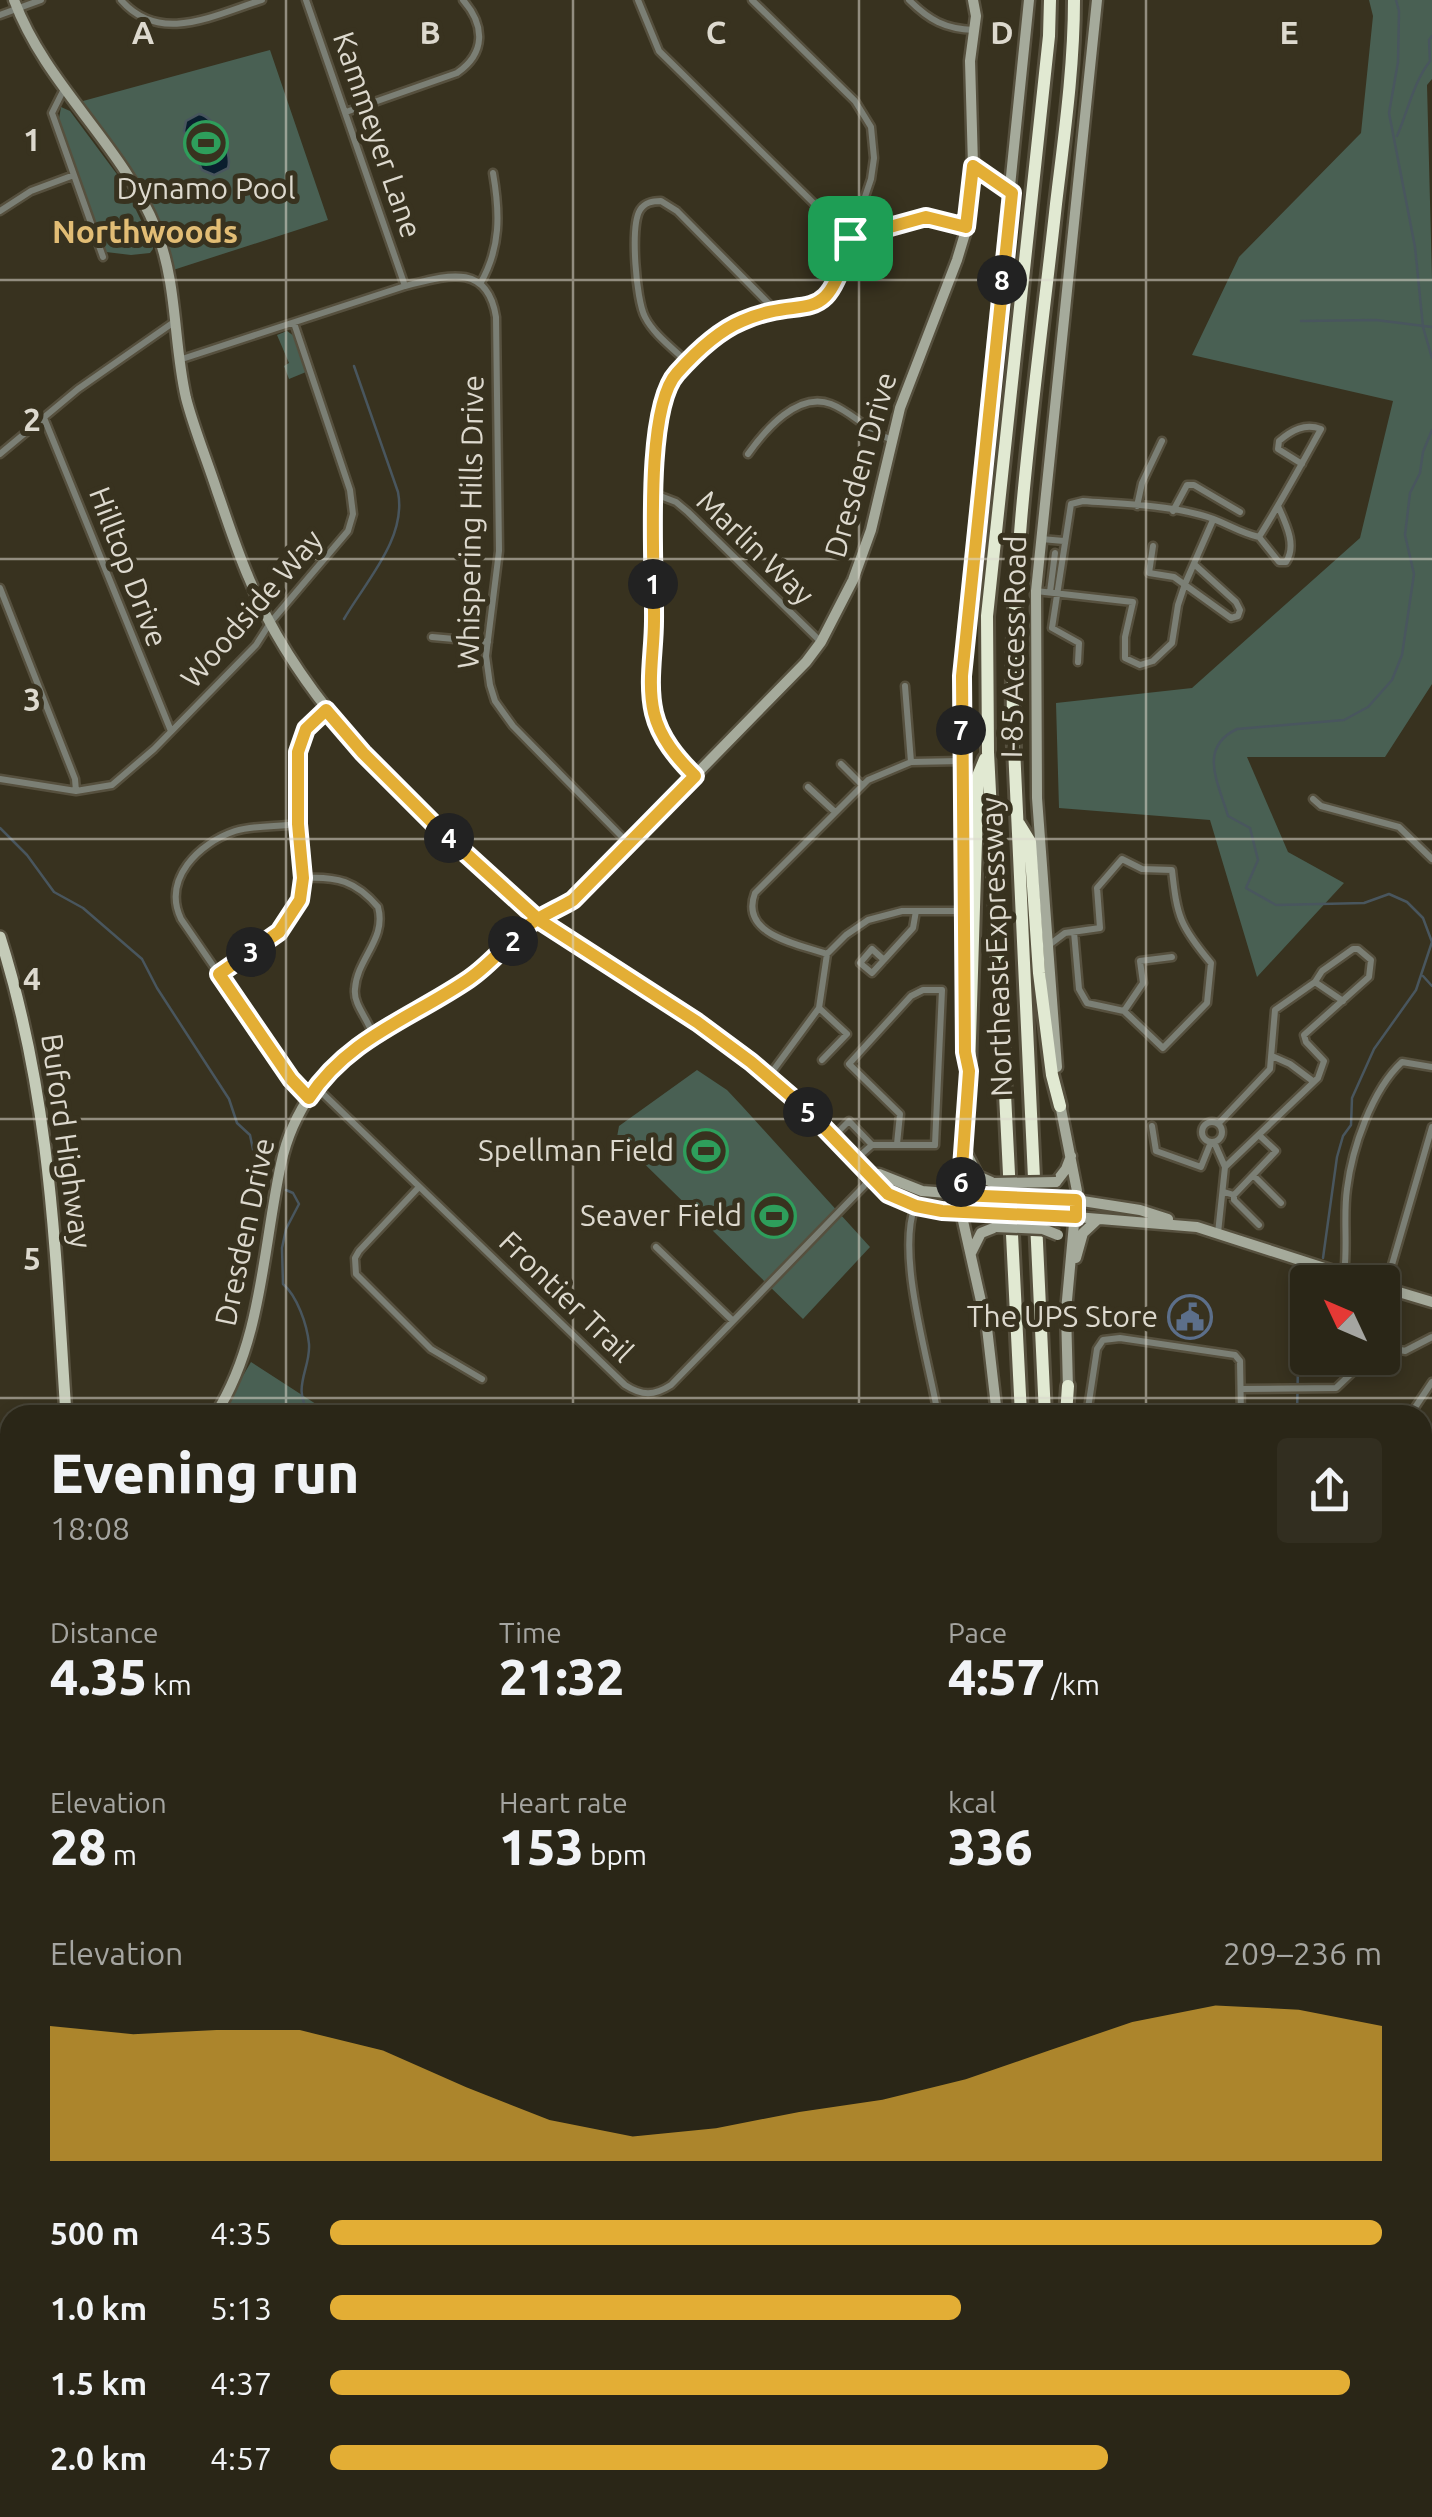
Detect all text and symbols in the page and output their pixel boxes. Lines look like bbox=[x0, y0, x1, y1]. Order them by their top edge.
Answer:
text: A bbox=[132, 14, 155, 50]
text: B bbox=[419, 14, 441, 50]
text: C bbox=[706, 14, 726, 50]
text: D bbox=[990, 14, 1014, 50]
text: E bbox=[1279, 14, 1299, 50]
street label: Kammeyer Lane bbox=[327, 27, 429, 242]
sports icon: Dynamo Pool bbox=[183, 120, 229, 166]
text: 1 bbox=[23, 121, 41, 157]
place label: Dynamo Pool bbox=[116, 171, 296, 205]
pin bbox=[808, 196, 893, 281]
icon: arrive bbox=[823, 211, 878, 266]
district label: Northwoods bbox=[52, 213, 238, 249]
pin: 8 bbox=[977, 255, 1027, 305]
text: 8 bbox=[994, 264, 1010, 295]
street label: Dresden Drive bbox=[817, 368, 903, 561]
street label: Whispering Hills Drive bbox=[450, 375, 490, 669]
text: 2 bbox=[23, 401, 41, 437]
street label: Hilltop Drive bbox=[83, 482, 175, 651]
street label: Marlin Way bbox=[690, 483, 821, 611]
street label: Woodside Way bbox=[173, 522, 329, 694]
street label: I-85 Access Road bbox=[994, 535, 1032, 759]
pin: 1 bbox=[628, 559, 678, 609]
text: 1 bbox=[645, 568, 661, 599]
text: 3 bbox=[23, 681, 41, 717]
pin: 7 bbox=[936, 705, 986, 755]
text: 7 bbox=[953, 714, 969, 745]
street label: Northeast Expressway bbox=[974, 797, 1018, 1097]
pin: 4 bbox=[424, 813, 474, 863]
text: 4 bbox=[441, 822, 457, 853]
pin: 2 bbox=[488, 916, 538, 966]
text: 2 bbox=[505, 925, 521, 956]
pin: 3 bbox=[226, 927, 276, 977]
text: 3 bbox=[243, 936, 259, 967]
text: 4 bbox=[23, 960, 41, 996]
street label: Buford Highway bbox=[35, 1031, 99, 1250]
pin: 5 bbox=[783, 1087, 833, 1137]
text: 5 bbox=[800, 1096, 816, 1127]
sports icon: Spellman Field bbox=[683, 1128, 729, 1174]
place label: Spellman Field bbox=[478, 1133, 674, 1167]
street label: Dresden Drive bbox=[208, 1135, 281, 1329]
pin: 6 bbox=[936, 1157, 986, 1207]
text: 6 bbox=[953, 1166, 969, 1197]
sports icon: Seaver Field bbox=[751, 1193, 797, 1239]
place label: Seaver Field bbox=[580, 1198, 742, 1232]
street label: Frontier Trail bbox=[493, 1224, 641, 1369]
text: 5 bbox=[23, 1240, 41, 1276]
north arrow bbox=[1290, 1265, 1400, 1375]
map controls bbox=[1290, 1265, 1400, 1375]
public building icon: The UPS Store bbox=[1167, 1294, 1213, 1340]
place label: The UPS Store bbox=[967, 1299, 1158, 1333]
button: share bbox=[1277, 1438, 1382, 1543]
text: Evening run bbox=[50, 1442, 360, 1503]
text: 18:08 bbox=[50, 1510, 130, 1546]
text: Distance bbox=[50, 1617, 158, 1648]
text: Time bbox=[499, 1617, 562, 1648]
text: Pace bbox=[948, 1617, 1007, 1648]
text: 4.35 bbox=[50, 1648, 147, 1704]
text: 21:32 bbox=[499, 1648, 624, 1704]
text: 4:57 bbox=[948, 1648, 1045, 1704]
text: km bbox=[147, 1669, 192, 1700]
text: /km bbox=[1045, 1669, 1100, 1700]
text: Elevation bbox=[50, 1787, 167, 1818]
text: Heart rate bbox=[499, 1787, 628, 1818]
text: kcal bbox=[948, 1787, 996, 1818]
text: 28 bbox=[50, 1818, 106, 1874]
text: 153 bbox=[499, 1818, 584, 1874]
text: 336 bbox=[948, 1818, 1033, 1874]
text: m bbox=[106, 1839, 137, 1870]
text: bpm bbox=[584, 1839, 647, 1870]
text: Elevation bbox=[50, 1935, 183, 1971]
text: 209–236 m bbox=[1223, 1935, 1382, 1971]
text: 500 m bbox=[50, 2215, 139, 2251]
text: 4:35 bbox=[210, 2215, 272, 2251]
text: 1.0 km bbox=[50, 2290, 147, 2326]
text: 5:13 bbox=[210, 2290, 272, 2326]
text: 1.5 km bbox=[50, 2365, 147, 2401]
text: 4:37 bbox=[210, 2365, 272, 2401]
text: 2.0 km bbox=[50, 2440, 147, 2476]
text: 4:57 bbox=[210, 2440, 272, 2476]

